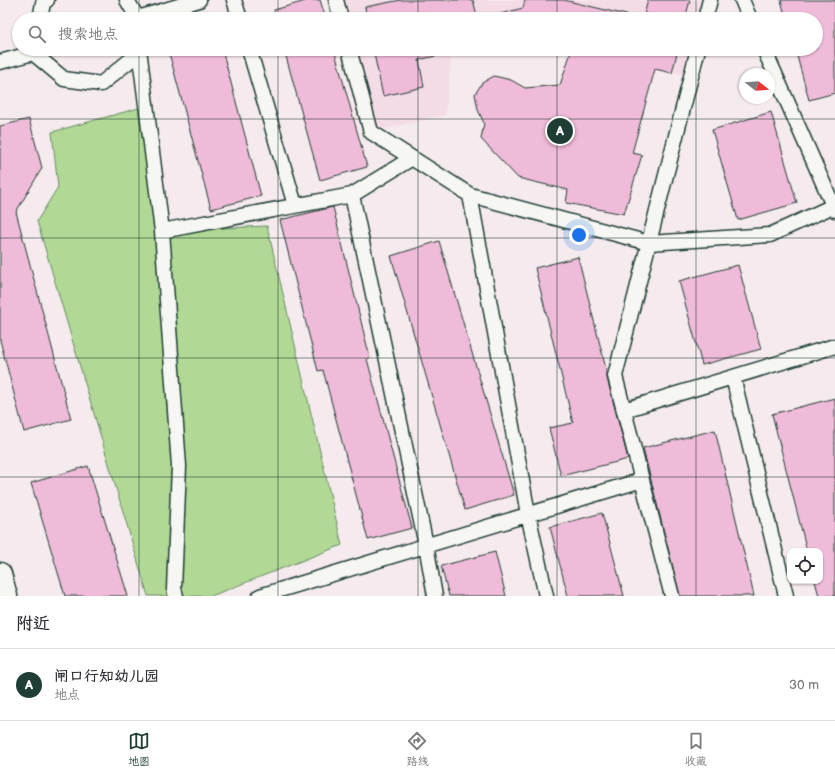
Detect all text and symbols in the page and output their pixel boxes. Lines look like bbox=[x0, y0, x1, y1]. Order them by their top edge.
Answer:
search box bbox=[12, 12, 823, 56]
icon: search bbox=[26, 23, 48, 45]
text: 搜索地点 bbox=[58, 25, 118, 44]
north arrow bbox=[739, 68, 775, 104]
pin: A bbox=[547, 116, 573, 146]
your location bbox=[569, 225, 589, 245]
map controls bbox=[787, 548, 823, 584]
button: locate bbox=[787, 548, 823, 584]
text: 附近 bbox=[16, 614, 50, 634]
text: 闸口行知幼儿园 bbox=[54, 667, 159, 686]
text: A bbox=[25, 677, 33, 693]
text: 30 m bbox=[789, 677, 819, 693]
text: 地点 bbox=[54, 687, 80, 703]
tab: 地图 bbox=[128, 730, 150, 768]
tab: 路线 bbox=[406, 730, 428, 768]
tab: 收藏 bbox=[685, 730, 707, 768]

